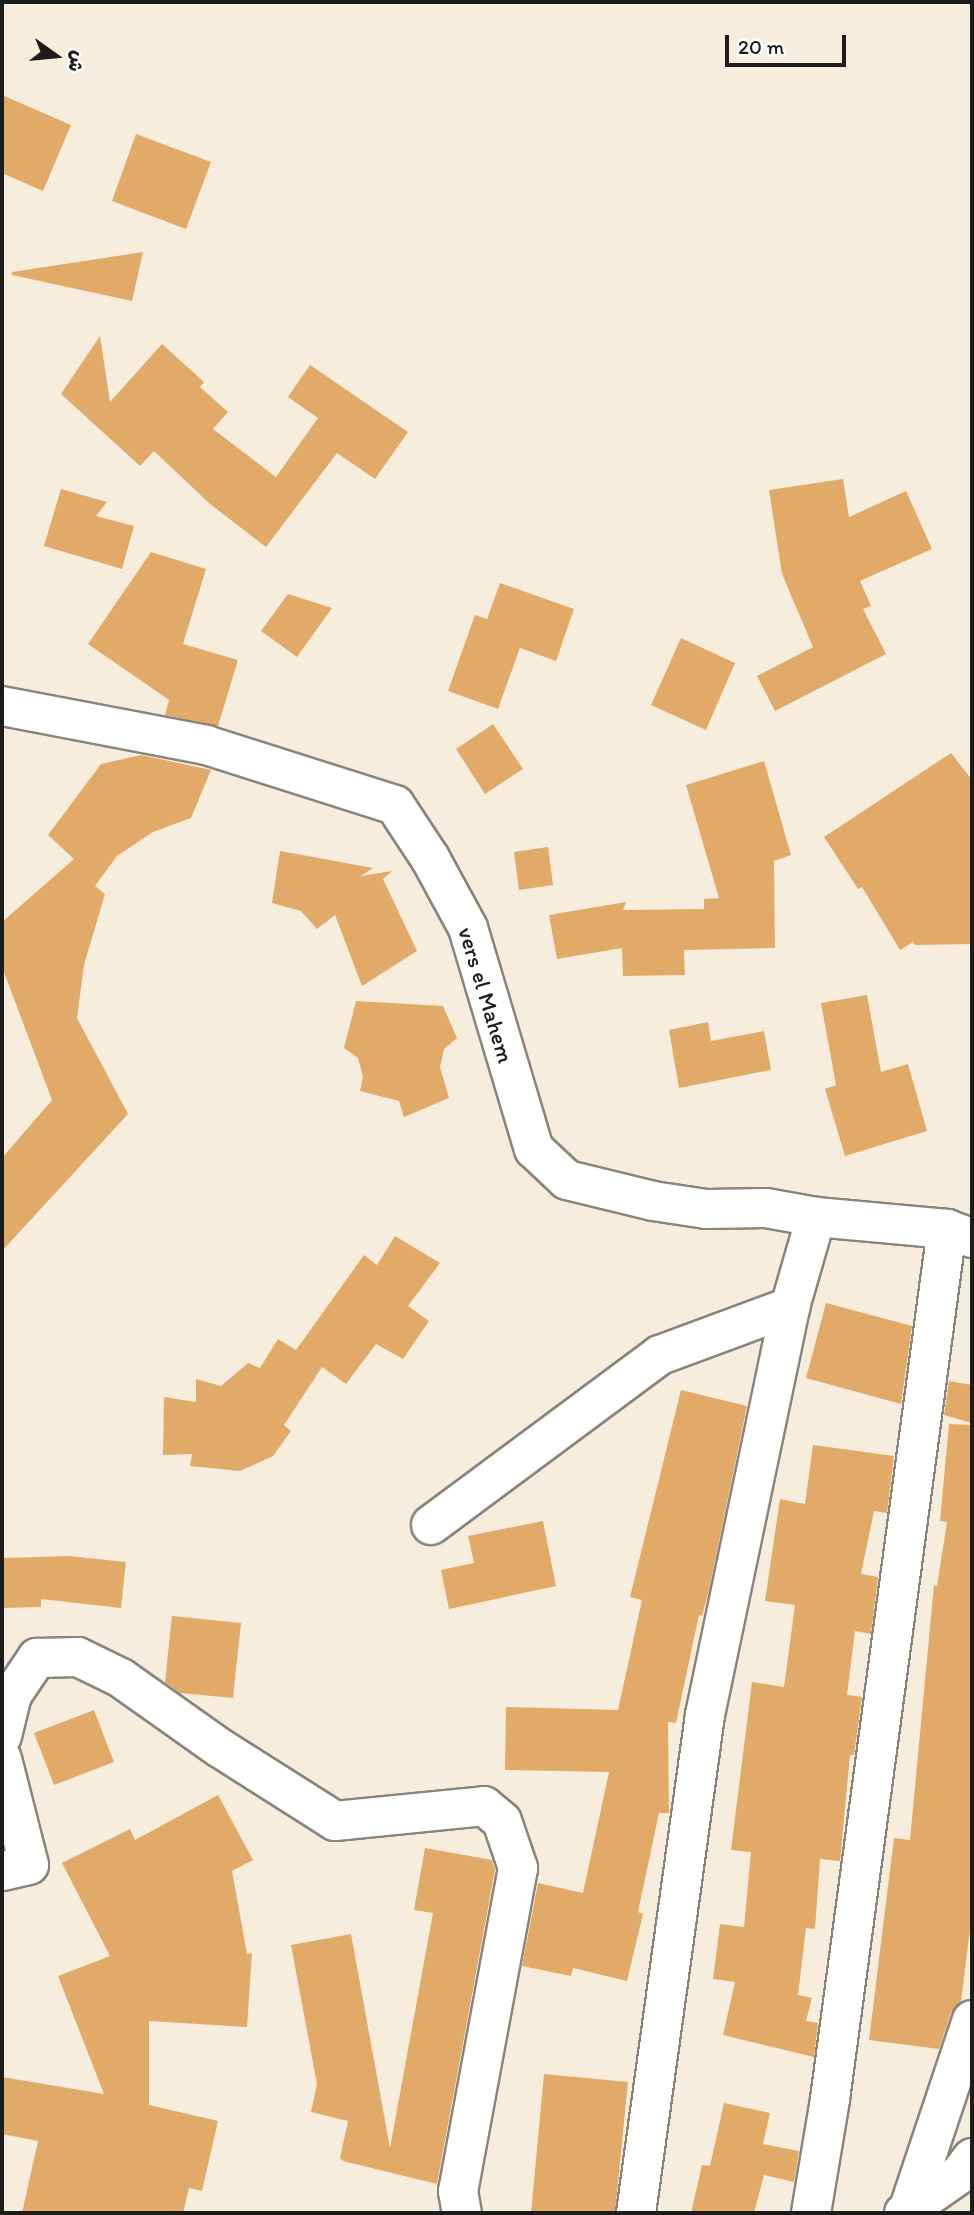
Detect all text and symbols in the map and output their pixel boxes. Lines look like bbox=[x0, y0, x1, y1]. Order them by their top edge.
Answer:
north arrow bbox=[21, 21, 91, 91]
scale bar bbox=[729, 21, 850, 65]
text: 20 m bbox=[738, 34, 784, 59]
text: ش bbox=[63, 48, 91, 75]
street label: vers el Mahem bbox=[452, 924, 520, 1066]

